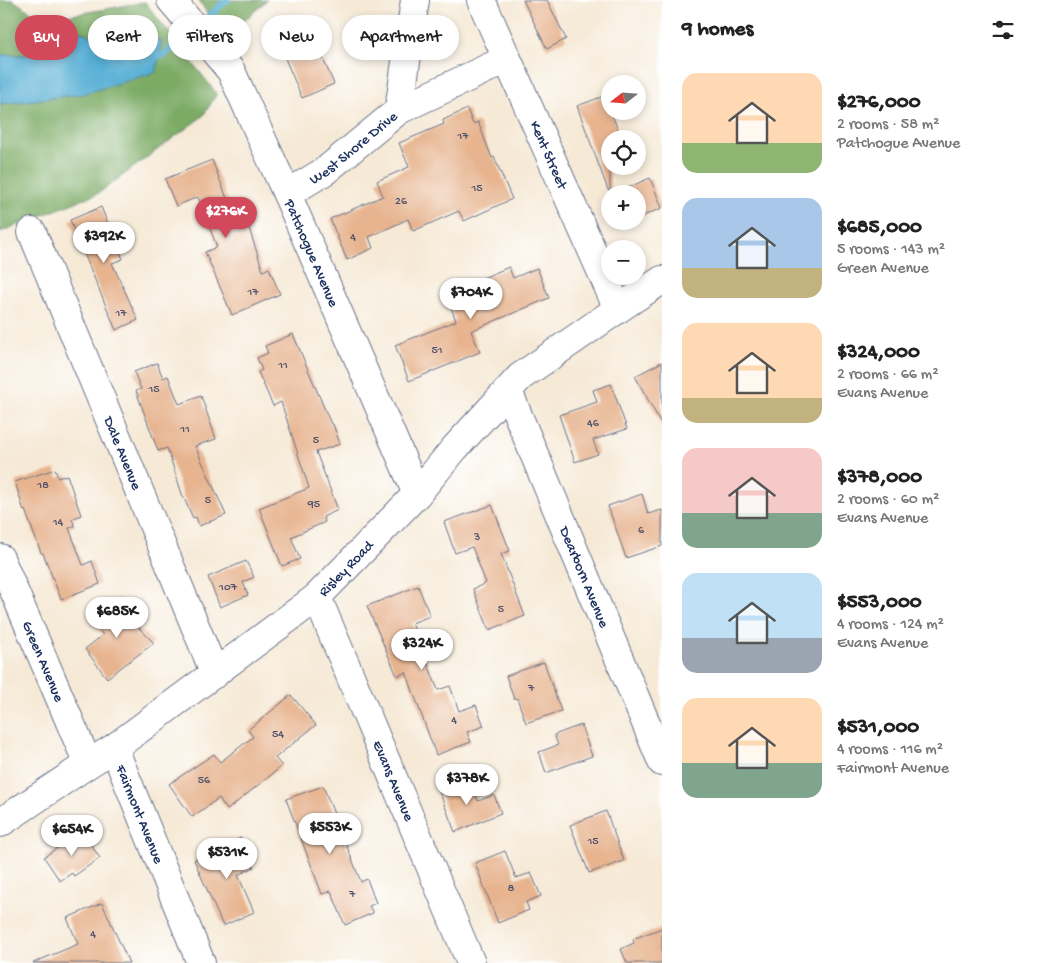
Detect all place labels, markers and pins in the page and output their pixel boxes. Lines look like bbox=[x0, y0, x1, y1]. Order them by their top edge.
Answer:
pin: $276K bbox=[191, 196, 261, 239]
pin: $392K bbox=[69, 222, 139, 264]
pin: $704K bbox=[436, 278, 506, 320]
pin: $685K bbox=[82, 596, 152, 639]
pin: $324K bbox=[387, 628, 457, 671]
pin: $378K bbox=[432, 764, 502, 806]
pin: $553K bbox=[295, 812, 365, 855]
pin: $654K bbox=[37, 814, 107, 857]
pin: $531K bbox=[192, 838, 262, 880]

